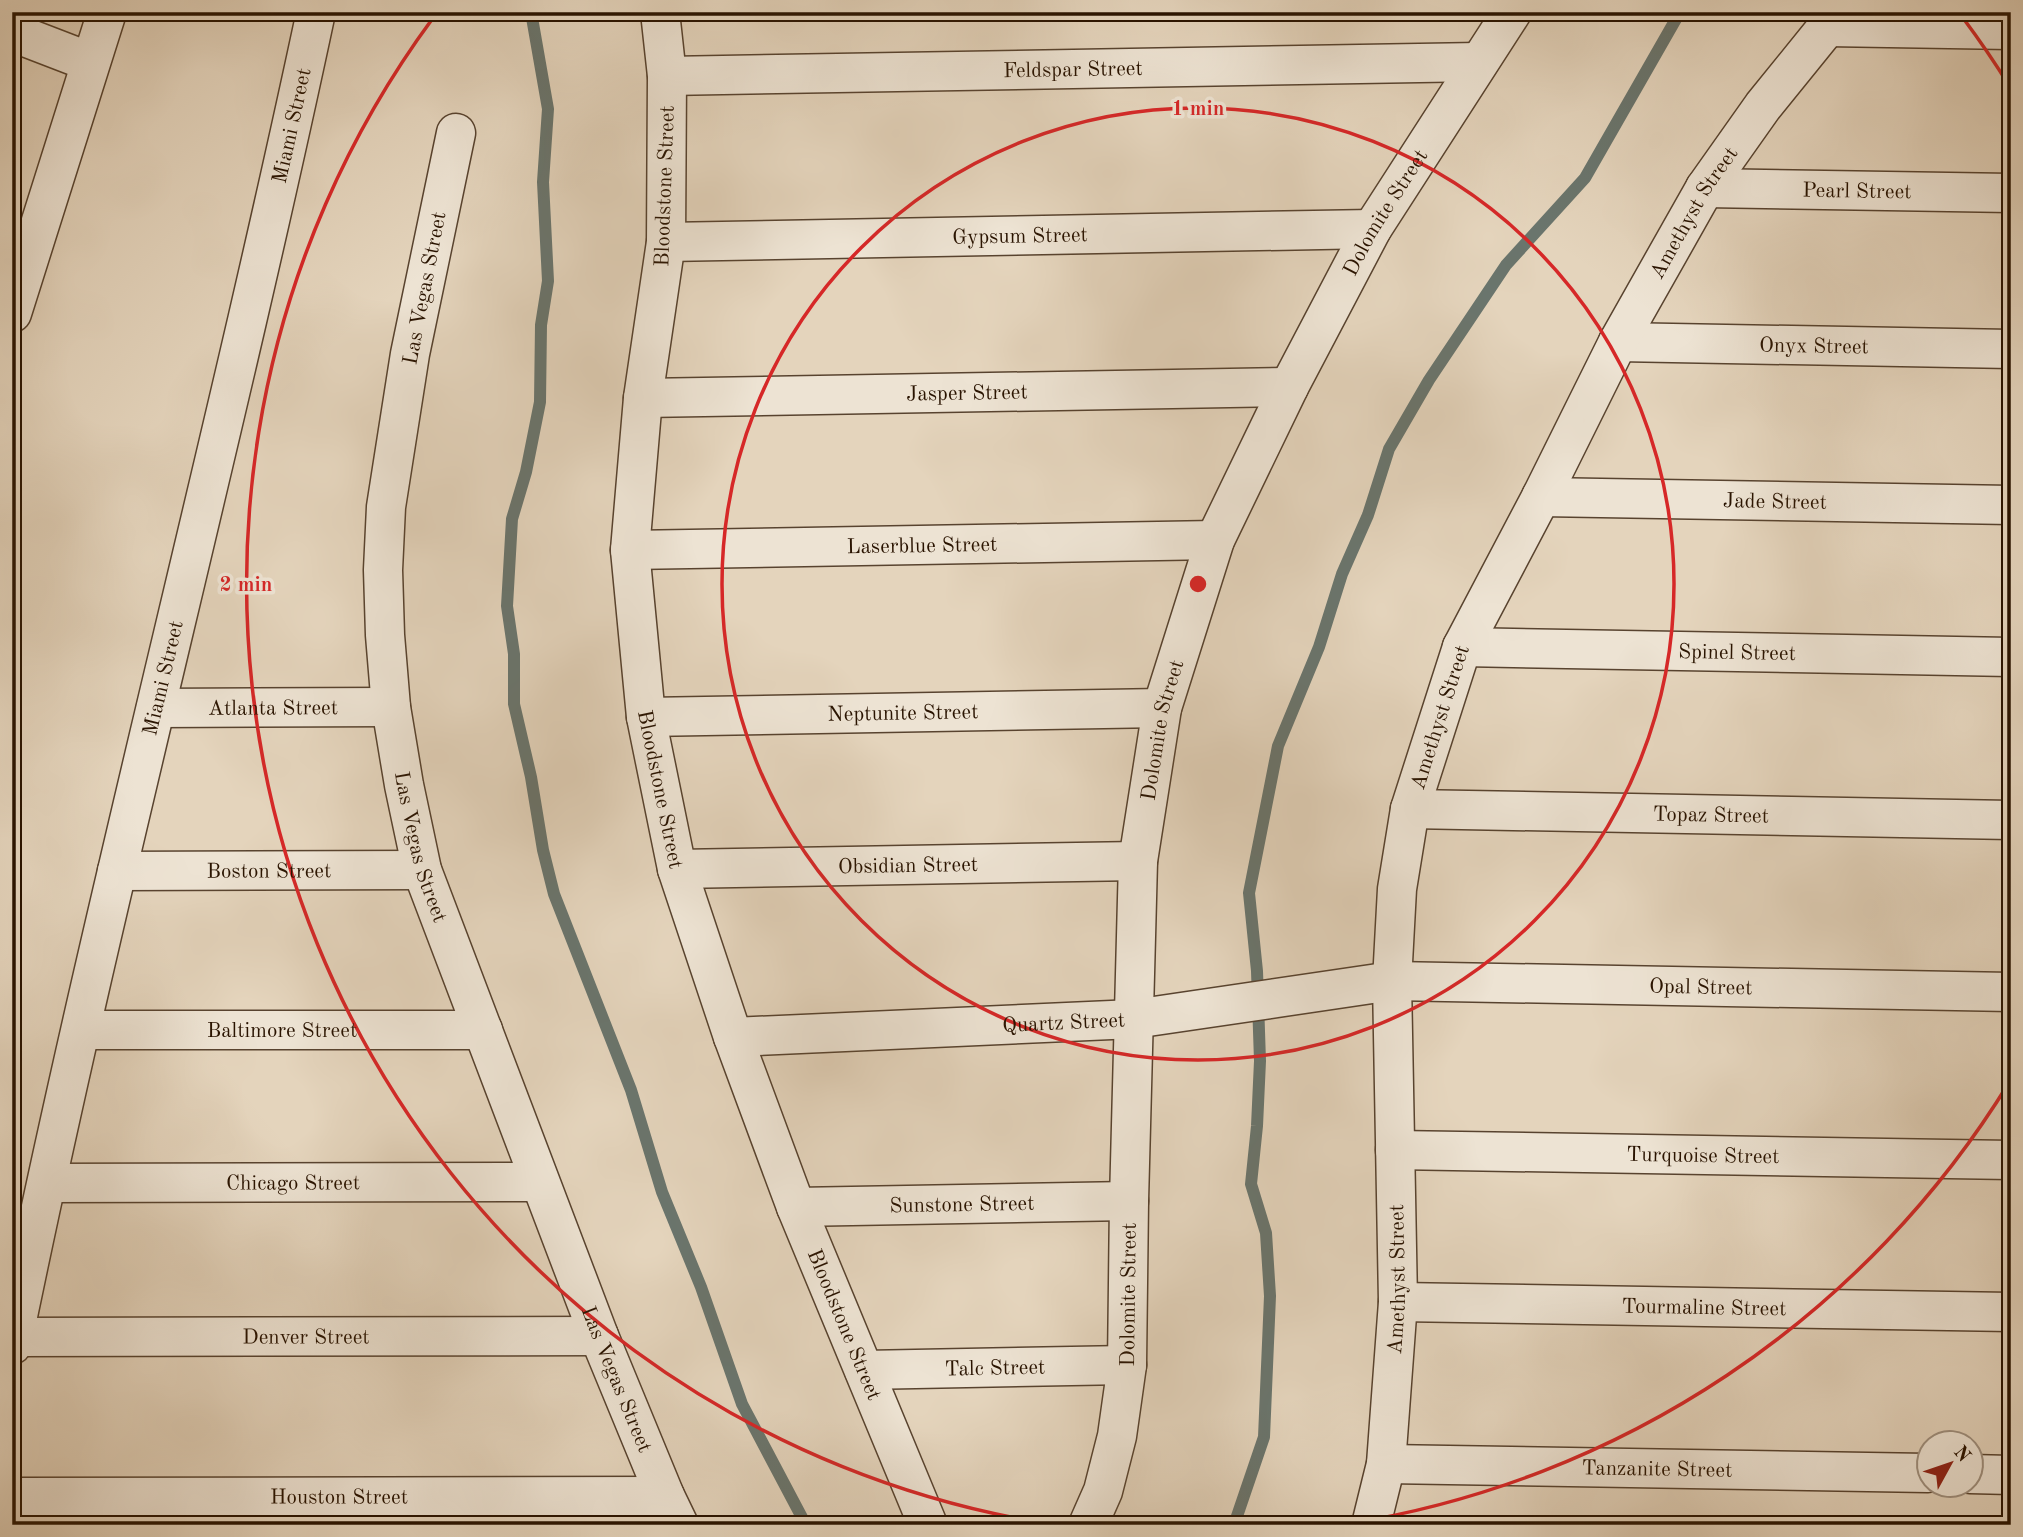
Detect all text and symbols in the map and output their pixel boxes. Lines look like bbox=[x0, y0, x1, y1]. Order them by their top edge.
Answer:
street label: Feldspar Street bbox=[1003, 59, 1143, 82]
street label: Miami Street bbox=[270, 66, 316, 186]
text: 1 min bbox=[1172, 99, 1224, 120]
street label: Bloodstone Street bbox=[652, 105, 679, 267]
street label: Amethyst Street bbox=[1647, 144, 1743, 283]
street label: Dolomite Street bbox=[1340, 146, 1432, 280]
street label: Pearl Street bbox=[1802, 181, 1912, 203]
street label: Las Vegas Street bbox=[400, 210, 451, 367]
street label: Gypsum Street bbox=[952, 225, 1088, 249]
street label: Onyx Street bbox=[1759, 336, 1869, 358]
street label: Jasper Street bbox=[906, 382, 1028, 406]
street label: Jade Street bbox=[1723, 491, 1827, 514]
street label: Laserblue Street bbox=[846, 535, 998, 558]
centre of rings bbox=[1186, 572, 1210, 596]
text: 2 min bbox=[220, 575, 272, 596]
street label: Miami Street bbox=[140, 619, 188, 738]
street label: Spinel Street bbox=[1678, 642, 1796, 665]
street label: Amethyst Street bbox=[1408, 643, 1474, 792]
street label: Dolomite Street bbox=[1139, 657, 1189, 802]
street label: Atlanta Street bbox=[208, 698, 338, 720]
street label: Neptunite Street bbox=[827, 702, 979, 726]
street label: Bloodstone Street bbox=[633, 708, 686, 871]
street label: Las Vegas Street bbox=[390, 770, 450, 926]
street label: Topaz Street bbox=[1653, 804, 1769, 828]
street label: Obsidian Street bbox=[838, 855, 978, 878]
street label: Boston Street bbox=[207, 861, 331, 883]
street label: Opal Street bbox=[1649, 977, 1753, 999]
street label: Quartz Street bbox=[1002, 1010, 1126, 1037]
street label: Baltimore Street bbox=[207, 1021, 357, 1042]
street label: Turquoise Street bbox=[1626, 1145, 1780, 1168]
street label: Chicago Street bbox=[226, 1173, 360, 1195]
street label: Sunstone Street bbox=[889, 1194, 1035, 1217]
street label: Amethyst Street bbox=[1385, 1204, 1410, 1355]
street label: Dolomite Street bbox=[1118, 1223, 1141, 1367]
street label: Bloodstone Street bbox=[803, 1246, 884, 1404]
street label: Tourmaline Street bbox=[1621, 1297, 1787, 1320]
street label: Las Vegas Street bbox=[577, 1304, 655, 1456]
street label: Denver Street bbox=[242, 1327, 370, 1349]
street label: Talc Street bbox=[944, 1358, 1046, 1380]
north arrow bbox=[1914, 1428, 1984, 1498]
text: N bbox=[1949, 1443, 1973, 1467]
street label: Tanzanite Street bbox=[1581, 1458, 1733, 1482]
street label: Houston Street bbox=[270, 1487, 408, 1509]

